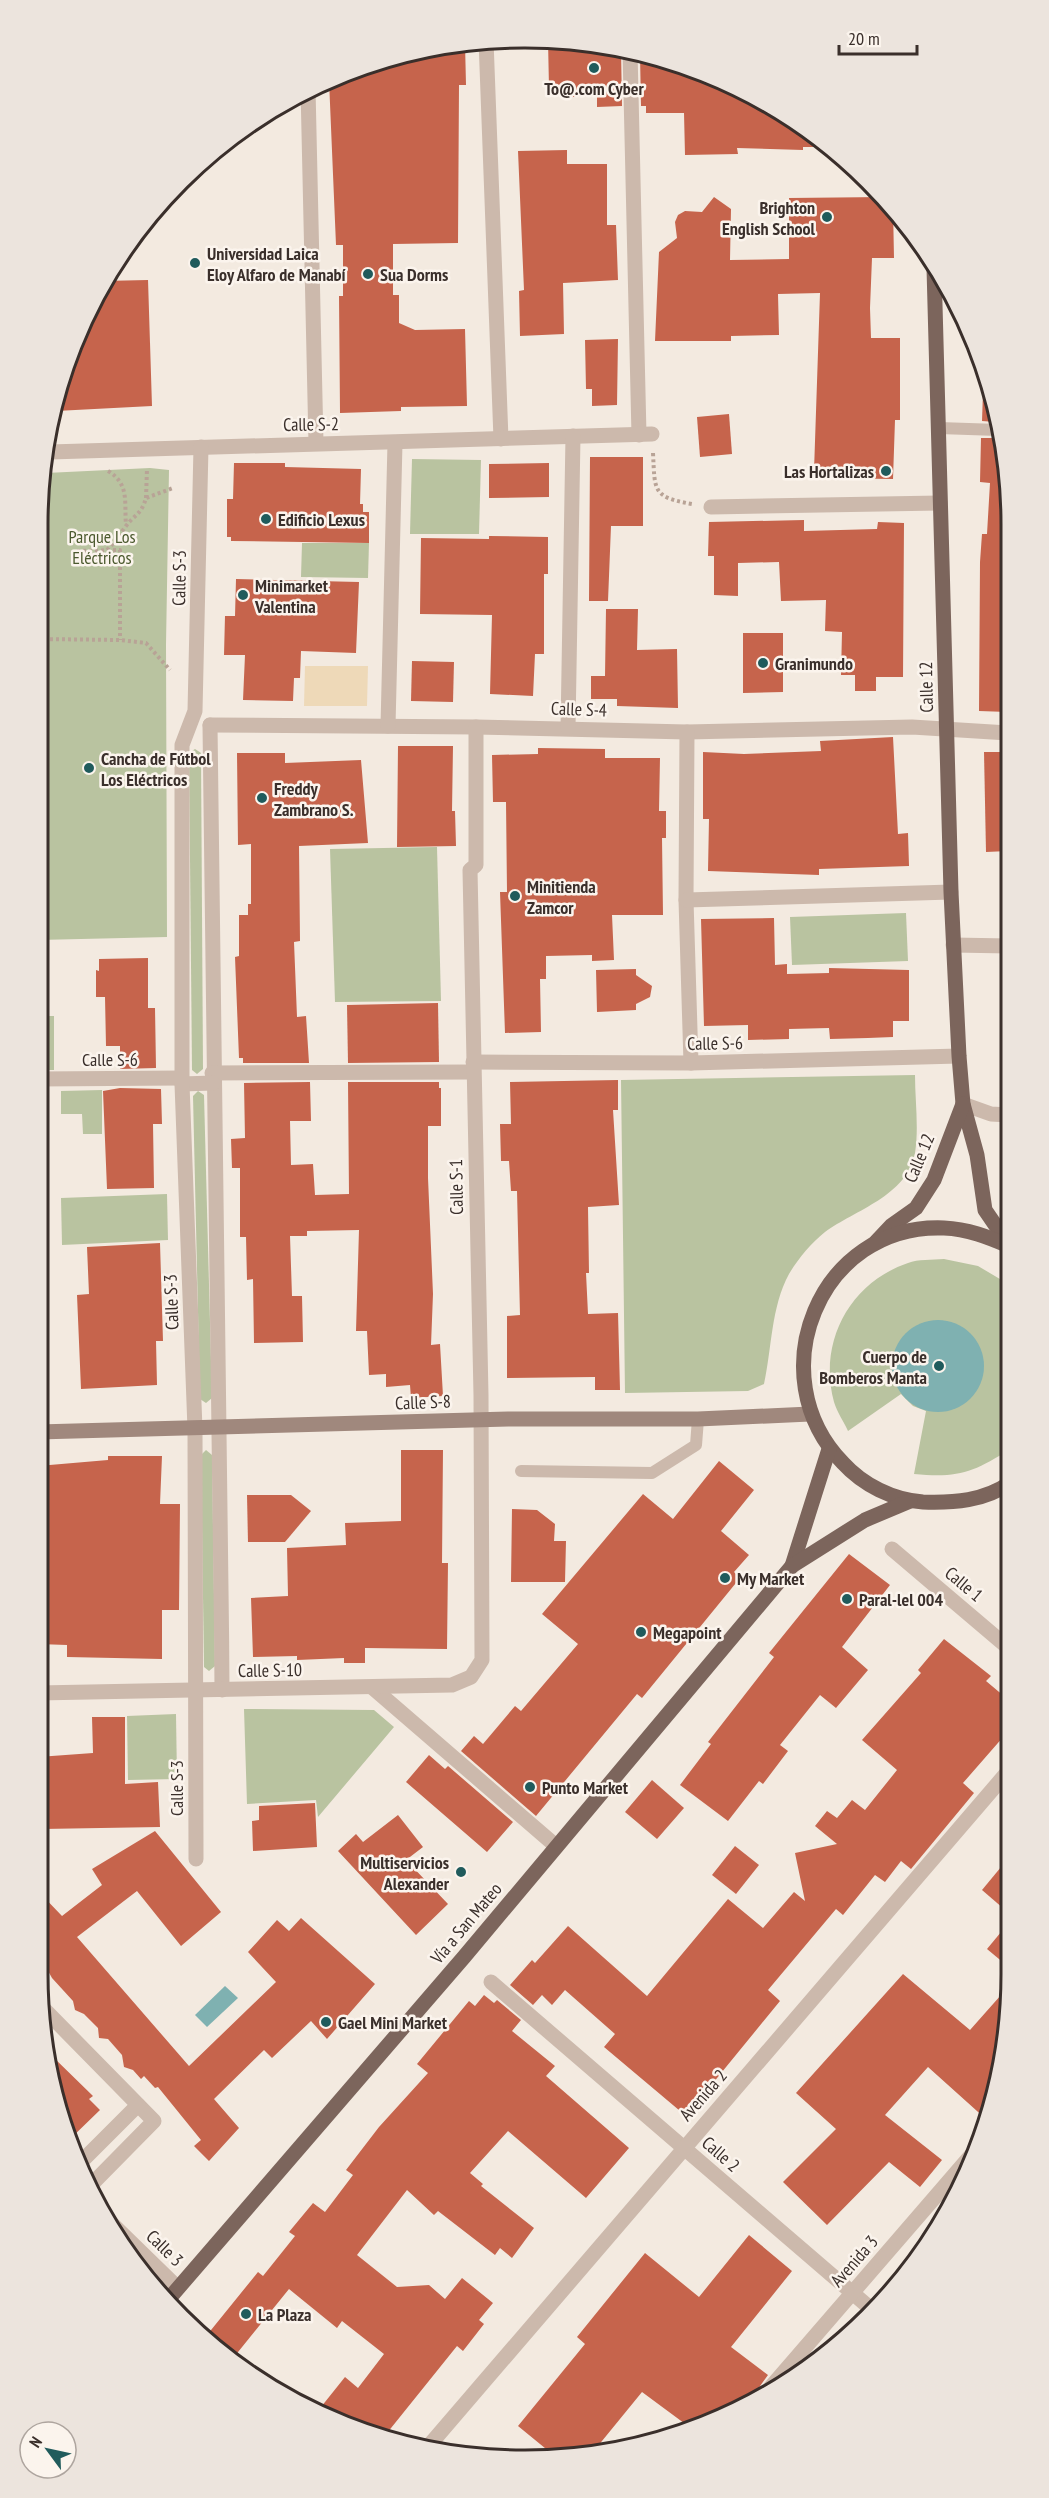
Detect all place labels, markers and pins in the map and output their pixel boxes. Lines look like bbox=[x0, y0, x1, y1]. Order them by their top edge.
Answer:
marker: To@.com Cyber bbox=[587, 61, 601, 75]
place label: To@.com Cyber bbox=[544, 77, 644, 100]
place label: Brighton English School bbox=[722, 196, 816, 240]
marker: Brighton English School bbox=[820, 210, 834, 224]
place label: Universidad Laica Eloy Alfaro de Manabí bbox=[207, 242, 346, 286]
marker: Universidad Laica Eloy Alfaro de Manabí bbox=[188, 256, 202, 270]
place label: Sua Dorms bbox=[380, 263, 448, 286]
marker: Sua Dorms bbox=[361, 267, 375, 281]
place label: Las Hortalizas bbox=[784, 460, 874, 483]
marker: Las Hortalizas bbox=[879, 464, 893, 478]
place label: Edificio Lexus bbox=[278, 508, 365, 531]
marker: Edificio Lexus bbox=[259, 512, 273, 526]
place label: Minimarket Valentina bbox=[254, 574, 329, 618]
marker: Minimarket Valentina bbox=[236, 588, 250, 602]
place label: Granimundo bbox=[775, 652, 853, 675]
marker: Granimundo bbox=[756, 656, 770, 670]
place label: Cancha de Fútbol Los Eléctricos bbox=[101, 747, 211, 791]
marker: Cancha de Fútbol Los Eléctricos bbox=[82, 761, 96, 775]
place label: Freddy Zambrano S. bbox=[274, 777, 354, 821]
marker: Freddy Zambrano S. bbox=[255, 791, 269, 805]
place label: Minitienda Zamcor bbox=[527, 875, 596, 919]
marker: Minitienda Zamcor bbox=[508, 889, 522, 903]
place label: Cuerpo de Bomberos Manta bbox=[819, 1345, 927, 1389]
marker: Cuerpo de Bomberos Manta bbox=[932, 1359, 946, 1373]
place label: My Market bbox=[737, 1567, 805, 1590]
marker: My Market bbox=[718, 1571, 732, 1585]
place label: Paral-lel 004 bbox=[859, 1588, 943, 1611]
marker: Paral-lel 004 bbox=[840, 1592, 854, 1606]
place label: Megapoint bbox=[653, 1621, 722, 1644]
marker: Megapoint bbox=[634, 1625, 648, 1639]
place label: Punto Market bbox=[542, 1776, 629, 1799]
marker: Punto Market bbox=[523, 1780, 537, 1794]
place label: Multiservicios Alexander bbox=[360, 1851, 450, 1895]
marker: Multiservicios Alexander bbox=[454, 1865, 468, 1879]
place label: Gael Mini Market bbox=[338, 2011, 448, 2034]
marker: Gael Mini Market bbox=[319, 2015, 333, 2029]
place label: La Plaza bbox=[258, 2303, 311, 2326]
marker: La Plaza bbox=[239, 2307, 253, 2321]

